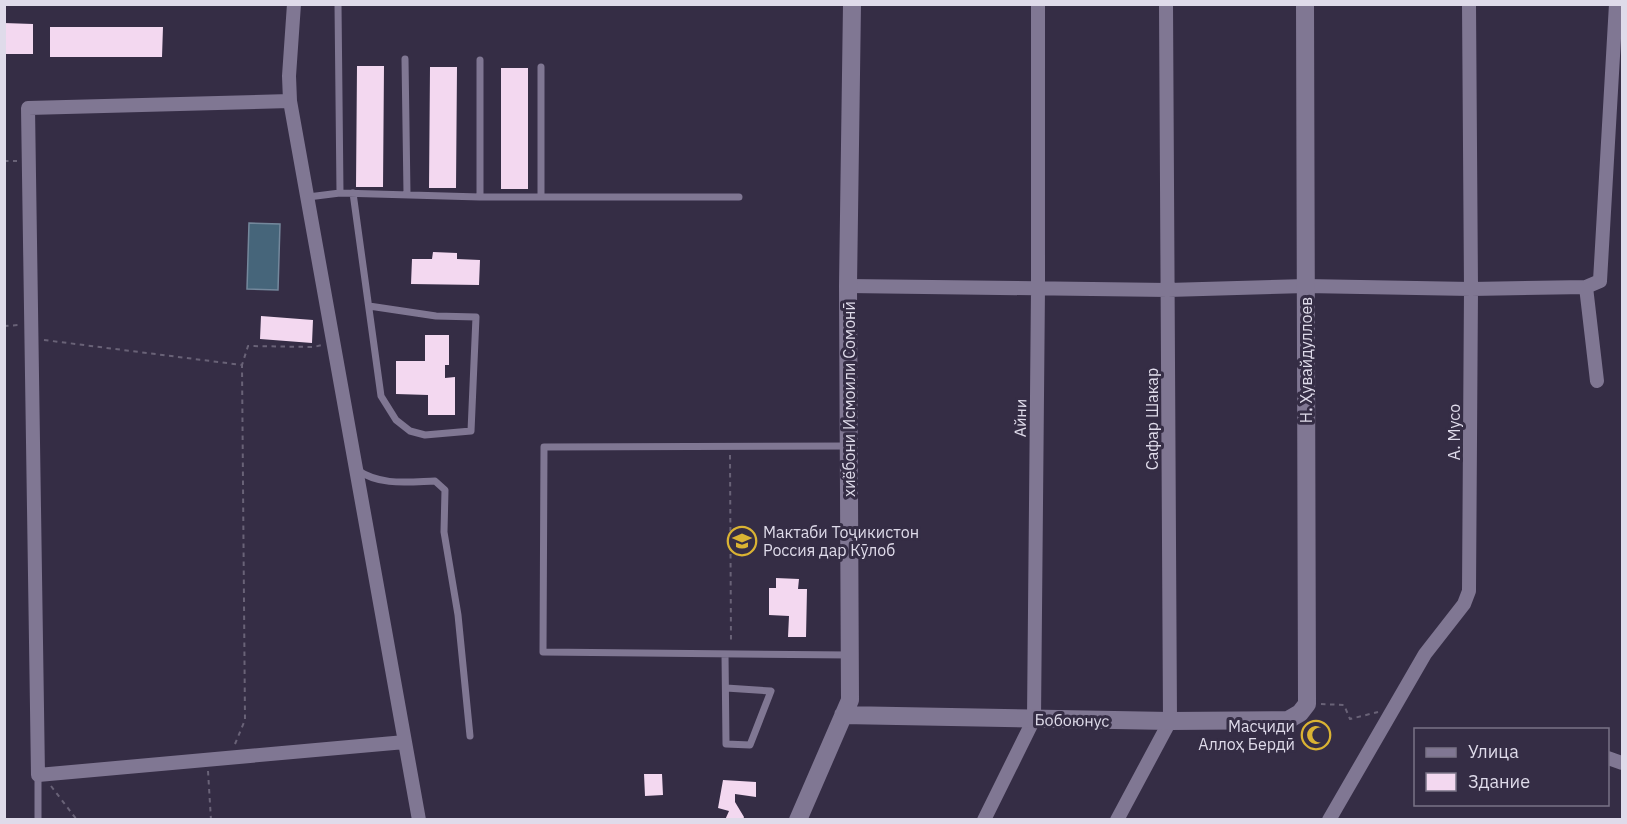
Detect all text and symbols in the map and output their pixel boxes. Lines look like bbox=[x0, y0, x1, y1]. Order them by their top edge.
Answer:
street label: Н. Ҳувайдуллоев bbox=[1296, 297, 1316, 423]
street label: хиёбони Исмоили Сомонӣ bbox=[839, 301, 859, 497]
street label: Сафар Шакар bbox=[1142, 368, 1162, 470]
street label: Айни bbox=[1010, 399, 1030, 437]
street label: А. Мусо bbox=[1444, 404, 1464, 460]
place label: Мактаби Тоҷикистон Россия дар Кӯлоб bbox=[763, 522, 919, 560]
school or university icon: Мактаби Тоҷикистон Россия дар Кӯлоб bbox=[726, 525, 758, 557]
street label: Бобоюнус bbox=[1034, 709, 1110, 731]
place label: Масҷиди Аллоҳ Бердӣ bbox=[1198, 716, 1295, 754]
mosque icon: Масҷиди Аллоҳ Бердӣ bbox=[1300, 719, 1332, 751]
legend bbox=[1414, 728, 1609, 806]
text: Улица bbox=[1468, 740, 1519, 763]
text: Здание bbox=[1468, 770, 1530, 793]

